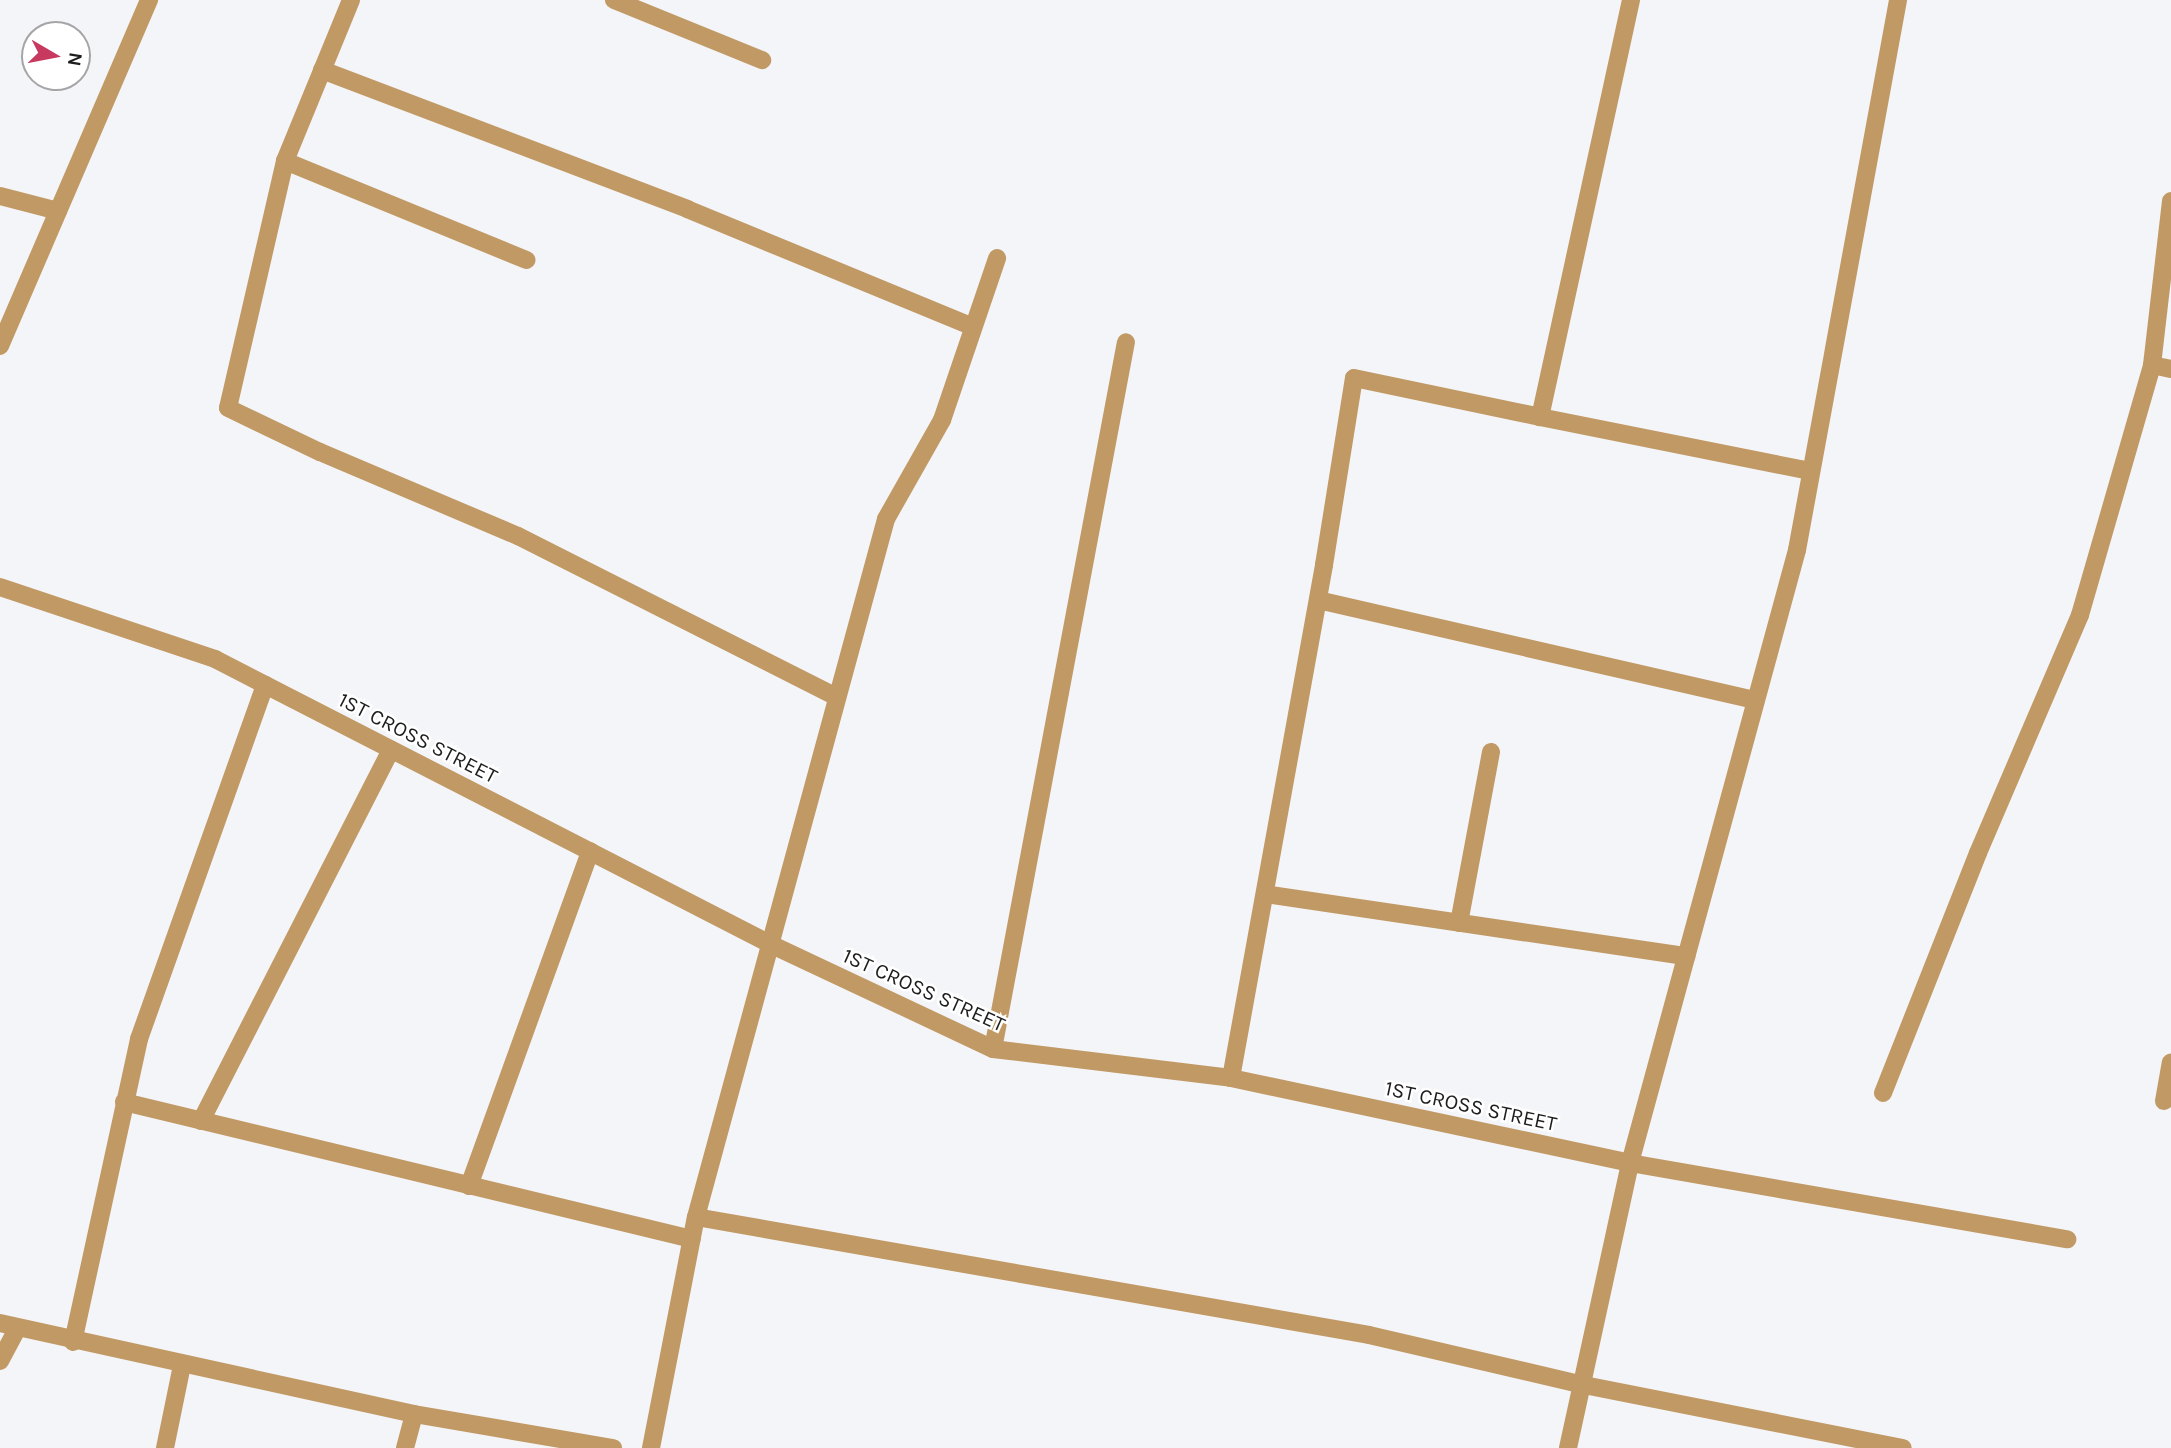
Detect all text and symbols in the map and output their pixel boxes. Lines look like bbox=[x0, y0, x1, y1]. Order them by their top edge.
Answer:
north arrow bbox=[21, 21, 91, 91]
text: N bbox=[63, 51, 87, 68]
street label: 1ST CROSS STREET bbox=[334, 687, 502, 789]
street label: 1ST CROSS STREET bbox=[839, 943, 1009, 1037]
street label: 1ST CROSS STREET bbox=[1383, 1075, 1559, 1137]

